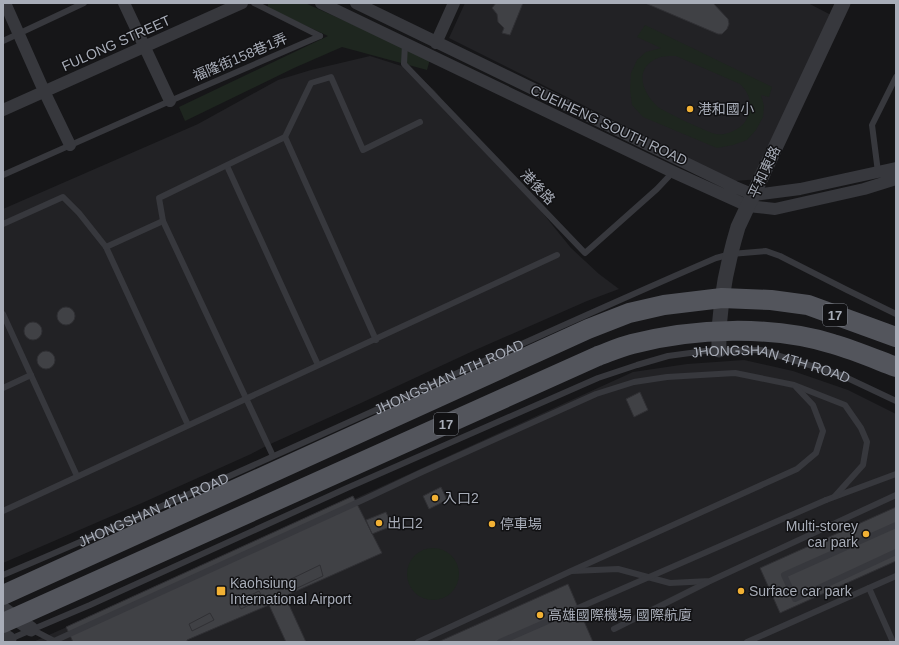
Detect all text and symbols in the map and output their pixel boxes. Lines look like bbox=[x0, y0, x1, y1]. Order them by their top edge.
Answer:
street label: FULONG STREET bbox=[59, 12, 173, 74]
street label: 福隆街158巷1弄 bbox=[190, 30, 290, 84]
street label: CUEIHENG SOUTH ROAD bbox=[528, 82, 690, 168]
place label: 港和國小 bbox=[698, 101, 754, 117]
marker: 港和國小 bbox=[685, 104, 695, 114]
street label: 平和東路 bbox=[745, 143, 783, 201]
street label: 港後路 bbox=[518, 166, 558, 208]
road number: 17 bbox=[823, 304, 847, 326]
street label: JHONGSHAN 4TH ROAD bbox=[372, 336, 526, 418]
street label: JHONGSHAN 4TH ROAD bbox=[691, 342, 853, 386]
road number: 17 bbox=[434, 413, 458, 435]
street label: JHONGSHAN 4TH ROAD bbox=[76, 470, 231, 550]
place label: 入口2 bbox=[443, 490, 479, 506]
marker: 入口2 bbox=[430, 493, 440, 503]
place label: 出口2 bbox=[387, 515, 423, 531]
place label: 停車場 bbox=[500, 516, 542, 532]
marker: 出口2 bbox=[374, 518, 384, 528]
place label: Multi-storey car park bbox=[786, 518, 859, 550]
marker: 停車場 bbox=[487, 519, 497, 529]
marker: Multi-storey car park bbox=[861, 529, 871, 539]
place label: Kaohsiung International Airport bbox=[230, 575, 352, 607]
place label: Surface car park bbox=[749, 583, 853, 599]
marker: Kaohsiung International Airport bbox=[215, 585, 227, 597]
marker: Surface car park bbox=[736, 586, 746, 596]
place label: 高雄國際機場 國際航廈 bbox=[548, 607, 692, 623]
marker: 高雄國際機場 國際航廈 bbox=[535, 610, 545, 620]

